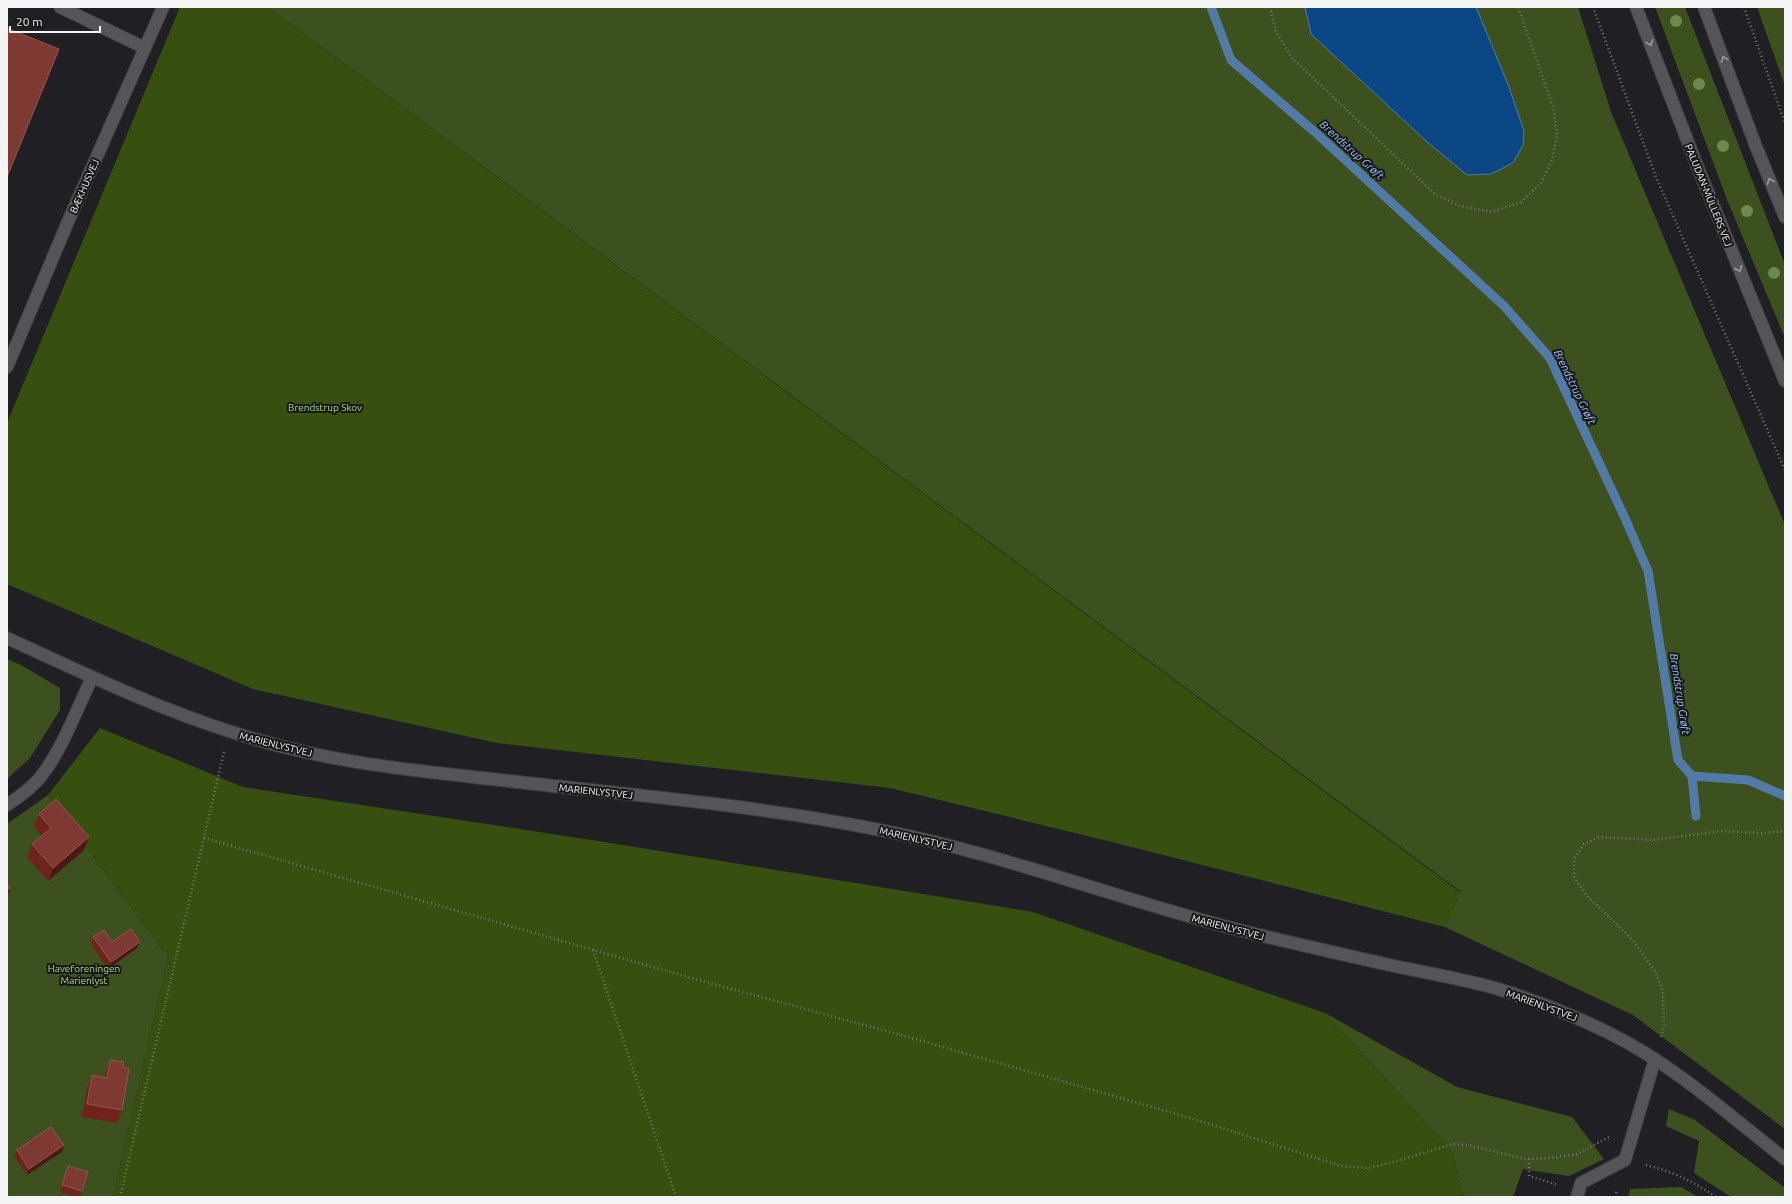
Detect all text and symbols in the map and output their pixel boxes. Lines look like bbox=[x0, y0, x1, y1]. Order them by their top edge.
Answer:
scale bar bbox=[10, 8, 100, 34]
text: 20 m bbox=[16, 15, 43, 28]
one-way arrow bbox=[1646, 40, 1654, 47]
one-way arrow bbox=[1720, 56, 1728, 63]
water label: Brendstrup Grøft bbox=[1317, 118, 1387, 182]
street label: PALUDAN-MÜLLERS VEJ bbox=[1683, 142, 1734, 248]
street label: BÆKHUSVEJ bbox=[68, 158, 101, 215]
one-way arrow bbox=[1767, 177, 1775, 185]
one-way arrow bbox=[1734, 265, 1742, 272]
water label: Brendstrup Grøft bbox=[1552, 347, 1599, 427]
park label: Brendstrup Skov bbox=[288, 402, 362, 413]
water label: Brendstrup Grøft bbox=[1668, 653, 1692, 736]
street label: MARIENLYSTVEJ bbox=[238, 730, 314, 759]
street label: MARIENLYSTVEJ bbox=[558, 782, 634, 801]
street label: MARIENLYSTVEJ bbox=[878, 825, 954, 852]
street label: MARIENLYSTVEJ bbox=[1190, 913, 1265, 942]
park label: Haveforeningen Marienlyst bbox=[48, 963, 120, 986]
street label: MARIENLYSTVEJ bbox=[1505, 988, 1579, 1023]

